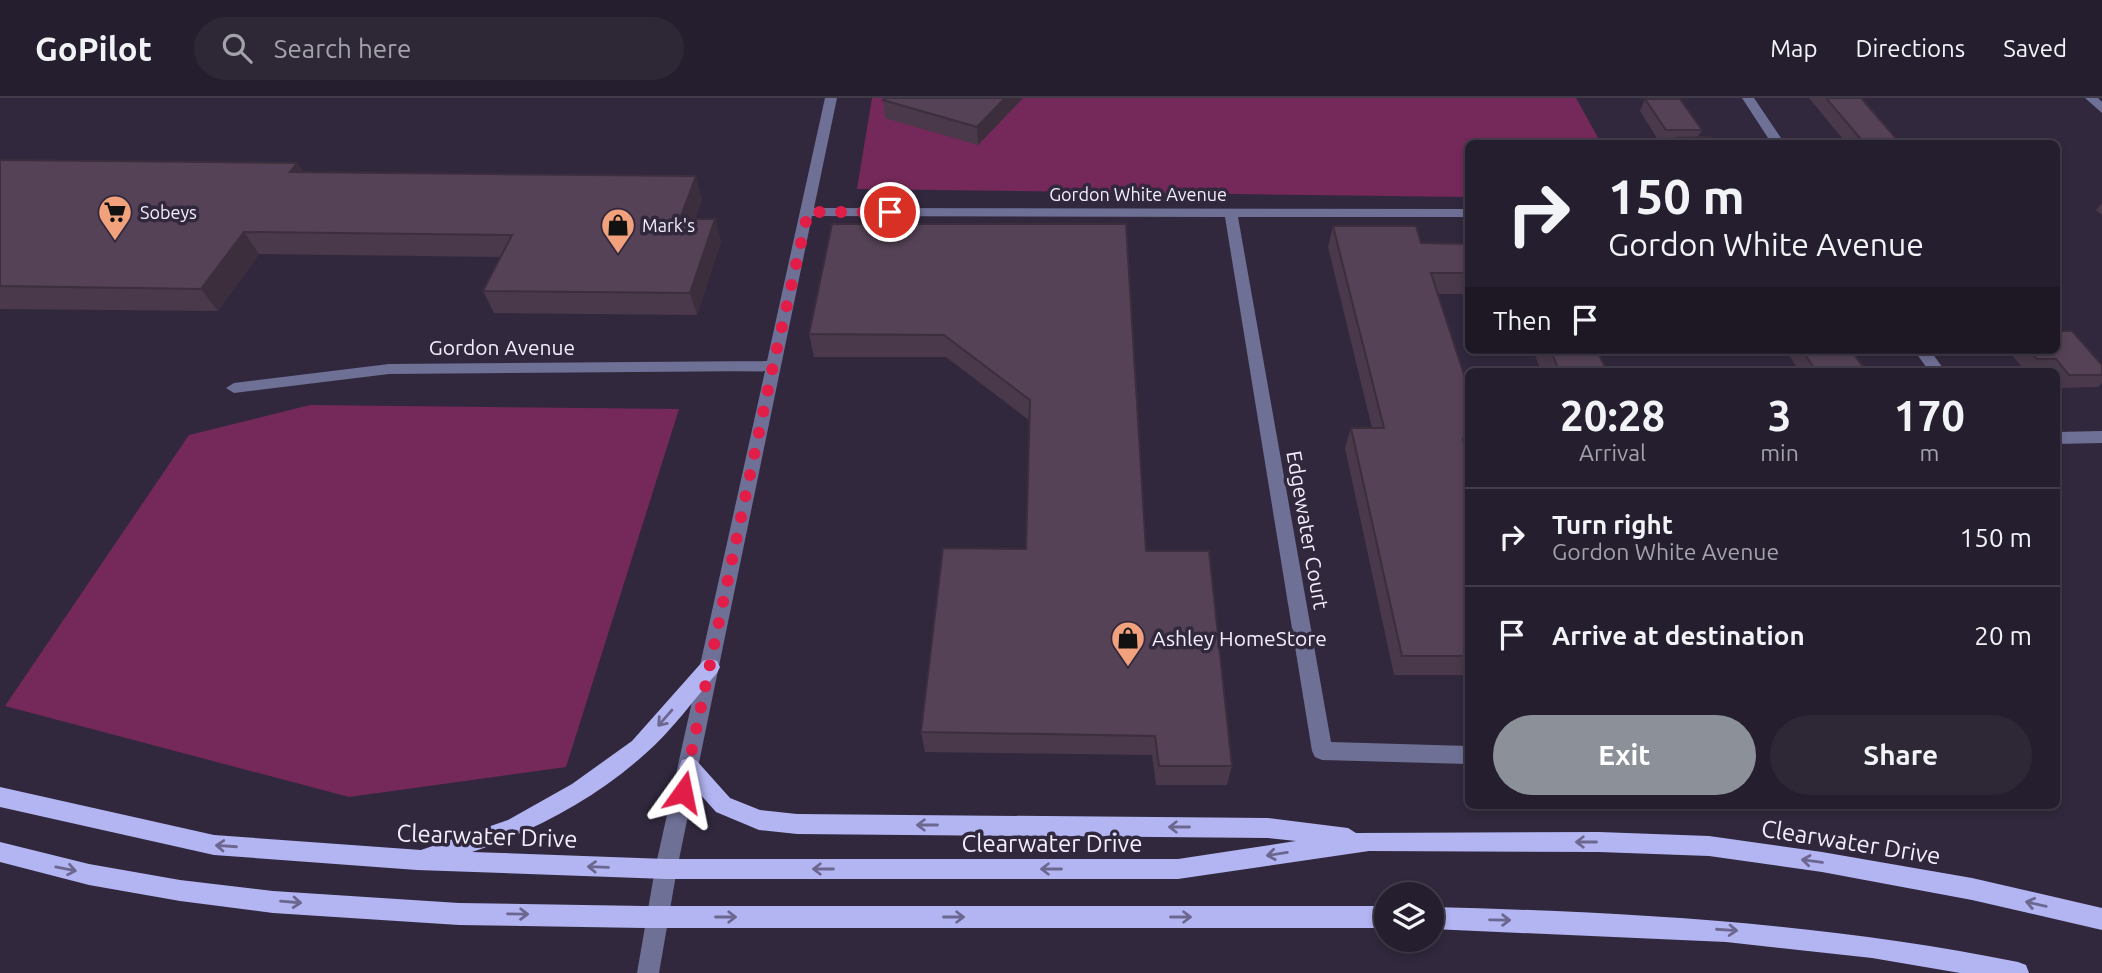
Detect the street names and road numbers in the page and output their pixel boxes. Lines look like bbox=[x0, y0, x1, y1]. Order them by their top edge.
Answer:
street label: Gordon White Avenue bbox=[1049, 184, 1227, 204]
street label: Gordon Avenue bbox=[429, 335, 575, 359]
street label: Edgewater Court bbox=[1282, 449, 1334, 611]
street label: Clearwater Drive bbox=[1759, 815, 1943, 869]
street label: Clearwater Drive bbox=[396, 819, 578, 853]
street label: Clearwater Drive bbox=[961, 830, 1143, 857]

